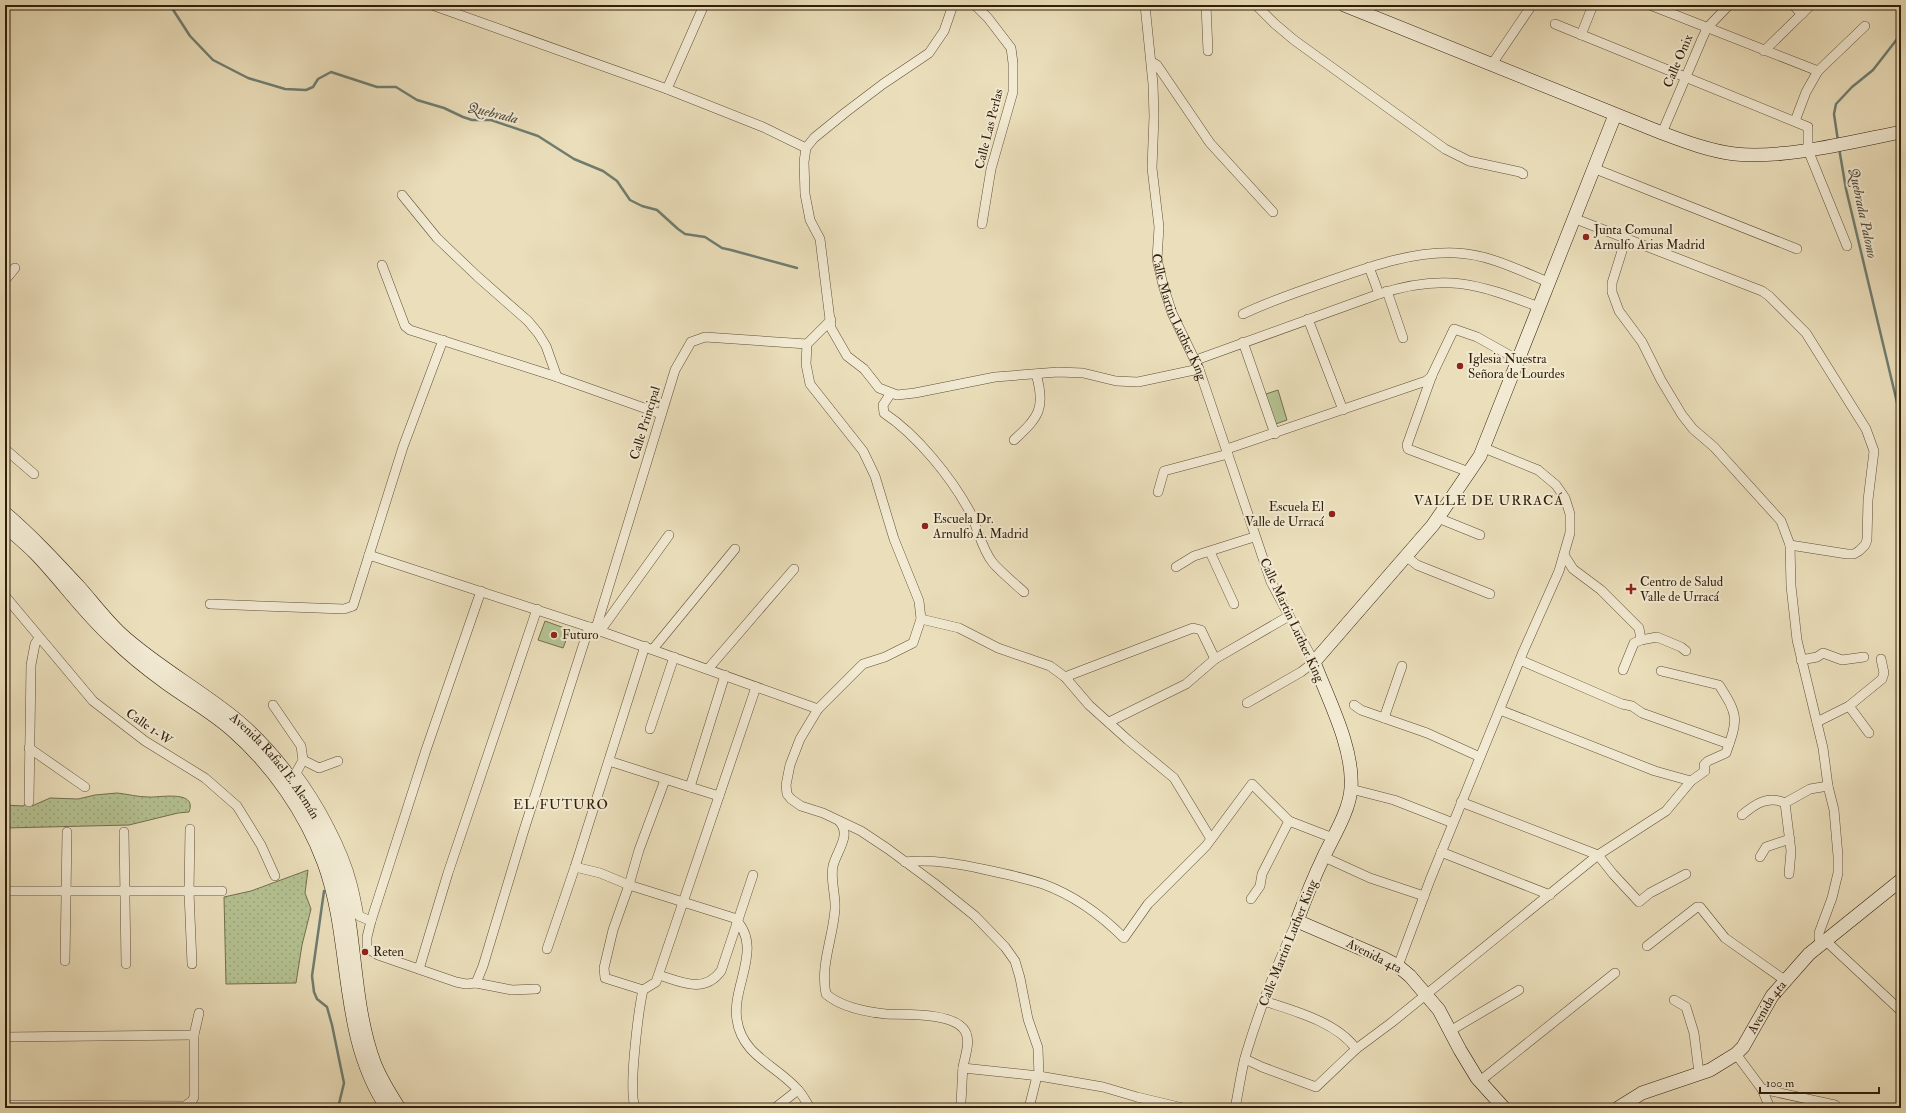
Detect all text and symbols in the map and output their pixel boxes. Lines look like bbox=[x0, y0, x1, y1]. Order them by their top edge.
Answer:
street label: Calle Onix bbox=[1660, 32, 1696, 90]
street label: Calle Las Perlas bbox=[971, 87, 1007, 171]
water label: Quebrada bbox=[466, 99, 521, 129]
water label: Quebrada Palomo bbox=[1844, 166, 1881, 260]
place label: Junta Comunal Arnulfo Arias Madrid bbox=[1593, 222, 1705, 253]
marker: Junta Comunal Arnulfo Arias Madrid bbox=[1581, 232, 1591, 242]
street label: Calle Martin Luther King bbox=[1149, 253, 1210, 383]
place label: Iglesia Nuestra Señora de Lourdes bbox=[1468, 351, 1565, 382]
marker: Iglesia Nuestra Señora de Lourdes bbox=[1455, 361, 1465, 371]
street label: Calle Principal bbox=[626, 384, 665, 462]
district label: VALLE DE URRACÁ bbox=[1414, 492, 1564, 509]
place label: Escuela El Valle de Urracá bbox=[1245, 499, 1325, 530]
marker: Escuela El Valle de Urracá bbox=[1327, 509, 1337, 519]
place label: Escuela Dr. Arnulfo A. Madrid bbox=[932, 511, 1029, 542]
marker: Escuela Dr. Arnulfo A. Madrid bbox=[920, 521, 930, 531]
street label: Calle Martin Luther King bbox=[1256, 555, 1328, 685]
place label: Centro de Salud Valle de Urracá bbox=[1640, 574, 1724, 605]
marker: Centro de Salud Valle de Urracá bbox=[1625, 583, 1637, 595]
place label: Futuro bbox=[562, 627, 599, 643]
marker: Futuro bbox=[549, 630, 559, 640]
street label: Calle 1-W bbox=[123, 705, 176, 749]
street label: Avenida Rafael E. Alemán bbox=[226, 709, 323, 822]
district label: EL FUTURO bbox=[513, 796, 609, 813]
street label: Calle Martin Luther King bbox=[1255, 877, 1321, 1009]
street label: Avenida 4ta bbox=[1343, 935, 1405, 977]
place label: Reten bbox=[373, 944, 404, 960]
marker: Reten bbox=[360, 947, 370, 957]
street label: Avenida 4ta bbox=[1744, 977, 1790, 1038]
scale bar bbox=[1760, 1069, 1879, 1095]
text: 100 m bbox=[1766, 1076, 1795, 1091]

